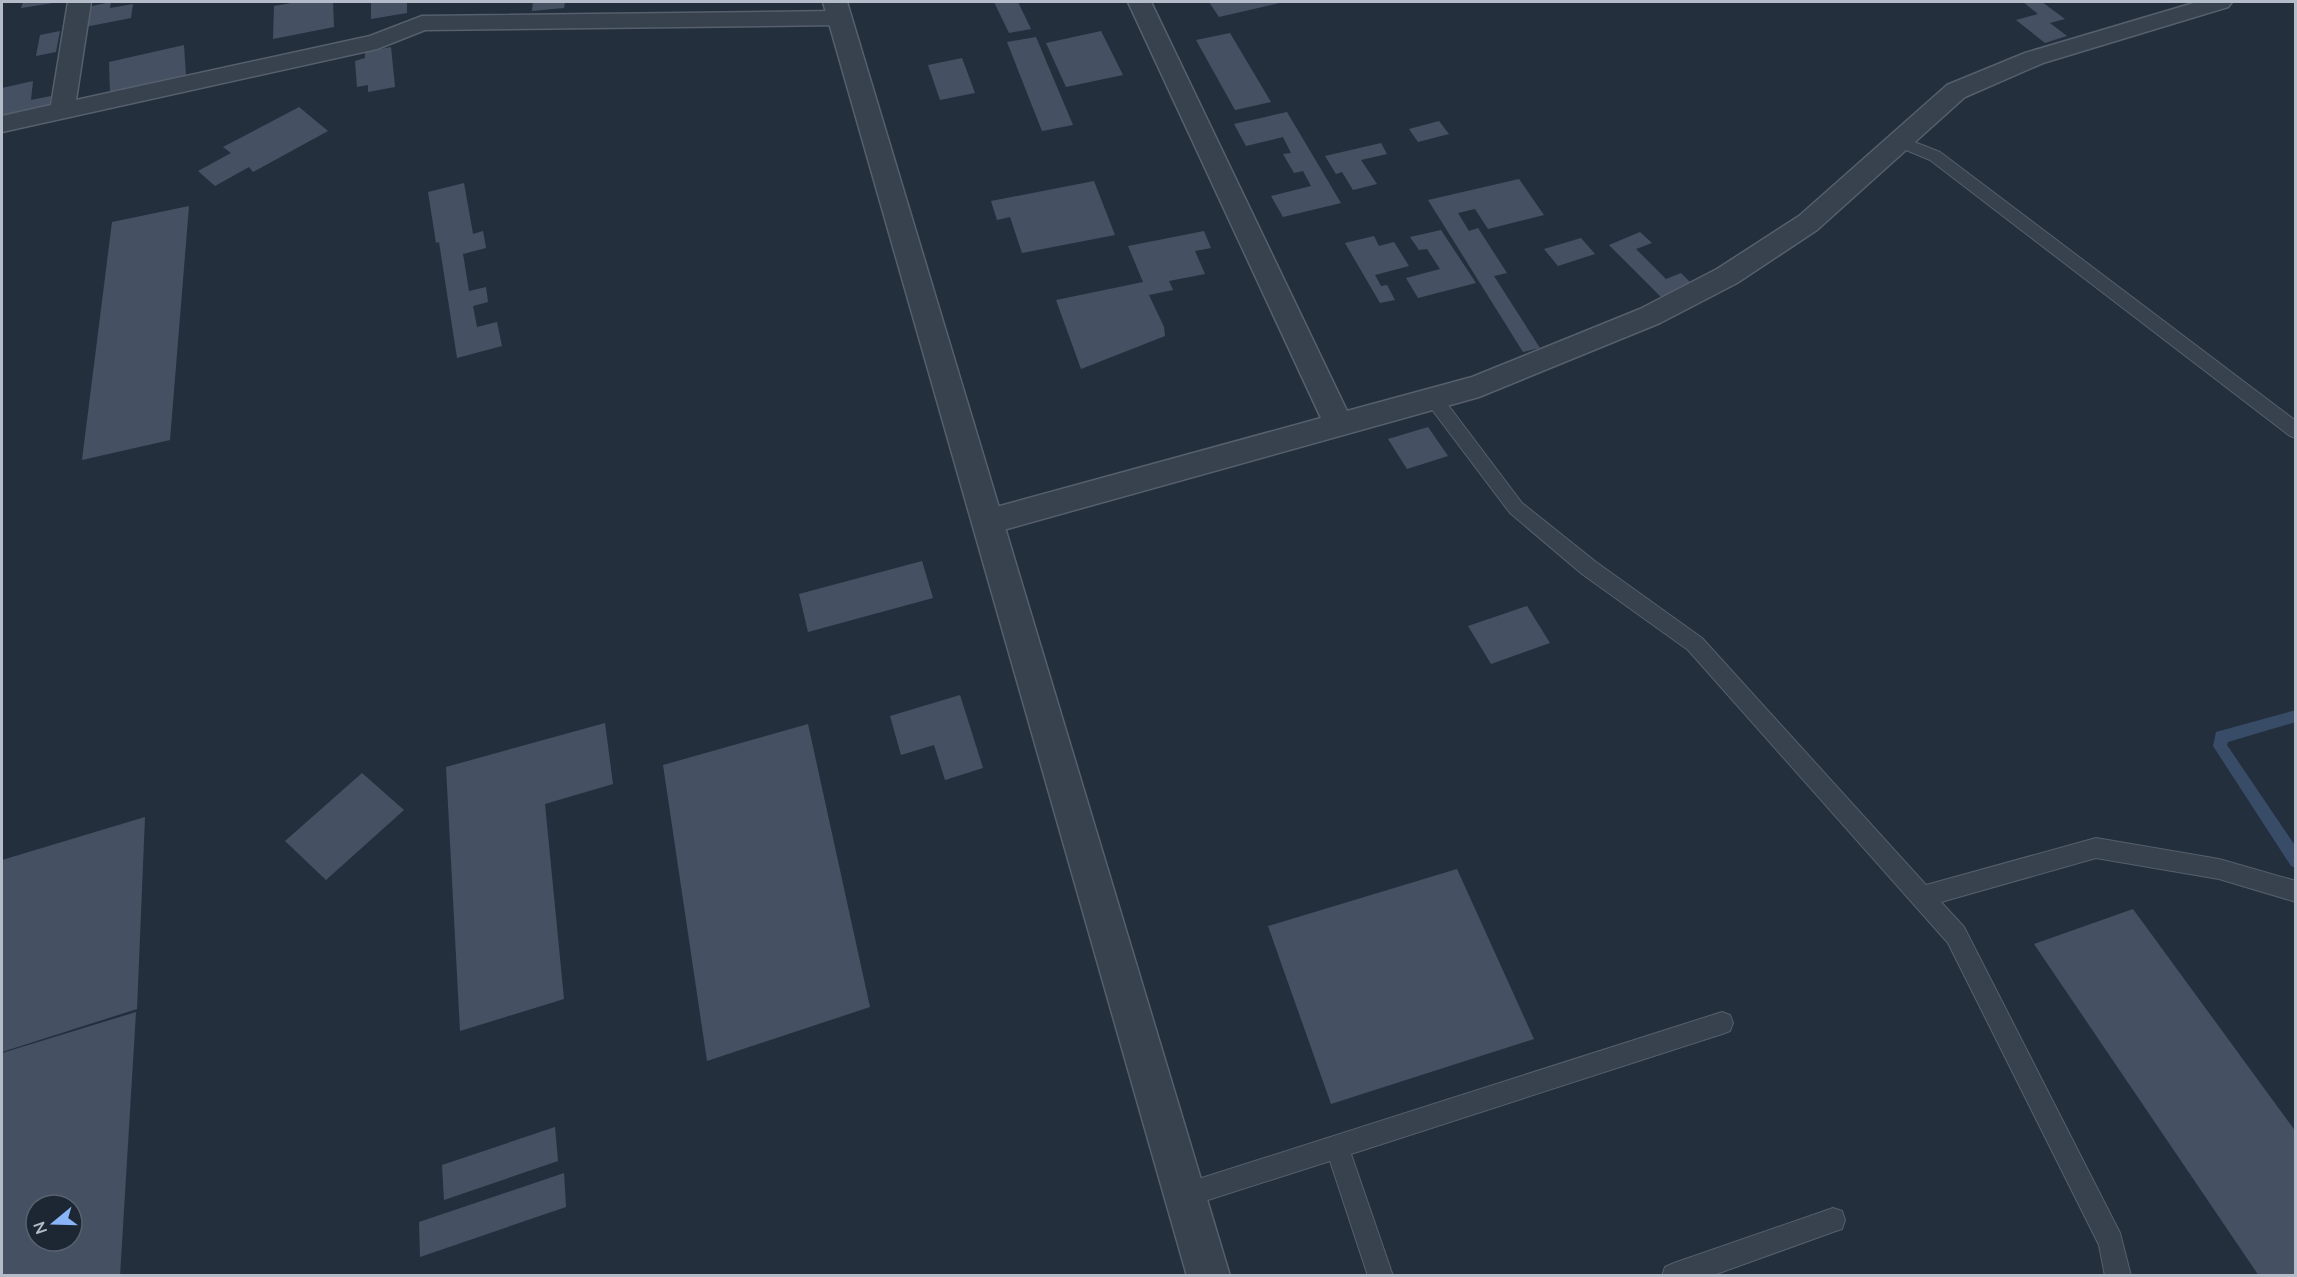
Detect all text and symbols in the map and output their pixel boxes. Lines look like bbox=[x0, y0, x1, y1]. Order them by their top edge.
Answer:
north arrow bbox=[24, 1193, 84, 1253]
text: N bbox=[28, 1219, 51, 1237]

